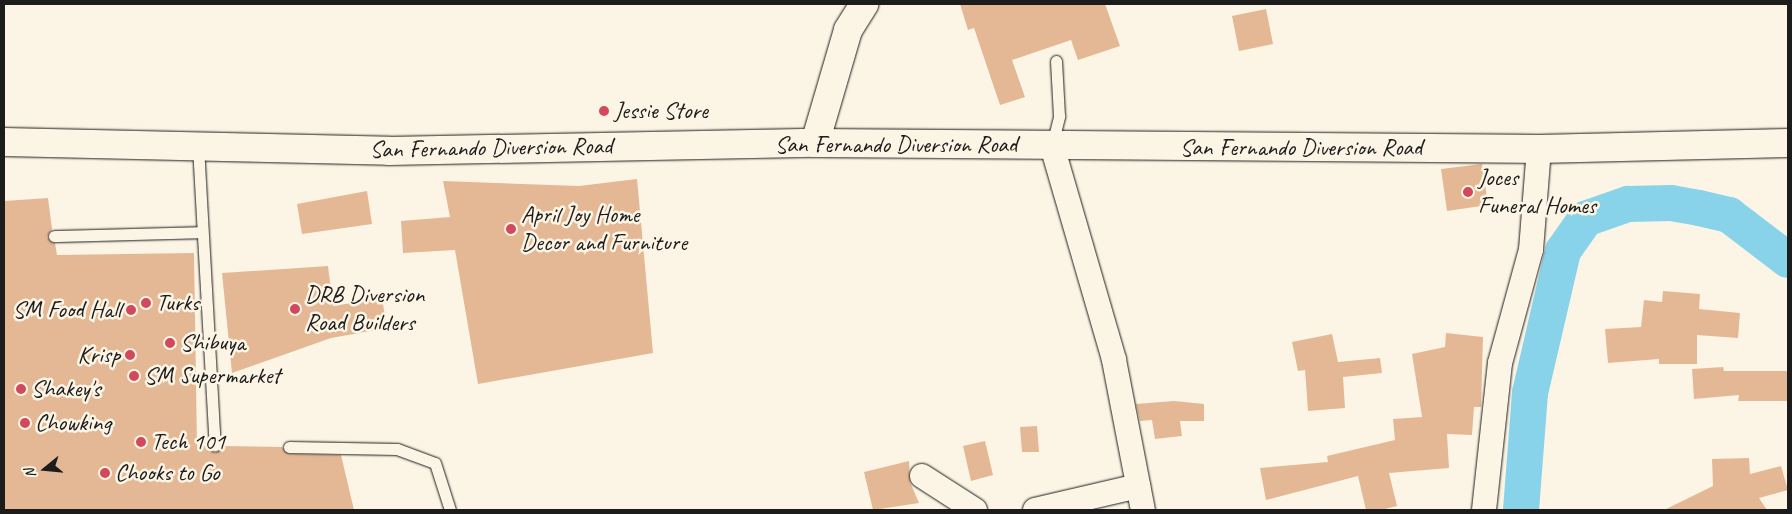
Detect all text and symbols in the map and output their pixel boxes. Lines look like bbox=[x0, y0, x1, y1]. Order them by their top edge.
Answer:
place label: Jessie Store bbox=[614, 97, 708, 125]
marker: Jessie Store bbox=[598, 105, 610, 117]
street label: San Fernando Diversion Road bbox=[370, 131, 612, 165]
street label: San Fernando Diversion Road bbox=[775, 131, 1017, 159]
street label: San Fernando Diversion Road bbox=[1180, 134, 1422, 162]
place label: Joces Funeral Homes bbox=[1478, 164, 1596, 220]
marker: Joces Funeral Homes bbox=[1462, 186, 1474, 198]
place label: April Joy Home Decor and Furniture bbox=[521, 201, 688, 257]
marker: April Joy Home Decor and Furniture bbox=[505, 223, 517, 235]
place label: DRB Diversion Road Builders bbox=[305, 281, 424, 337]
place label: Turks bbox=[156, 289, 199, 317]
place label: SM Food Hall bbox=[12, 296, 121, 324]
marker: Turks bbox=[140, 297, 152, 309]
marker: DRB Diversion Road Builders bbox=[289, 303, 301, 315]
marker: SM Food Hall bbox=[125, 304, 137, 316]
place label: Shibuya bbox=[180, 329, 245, 357]
marker: Shibuya bbox=[164, 337, 176, 349]
place label: Krisp bbox=[78, 341, 120, 369]
marker: Krisp bbox=[124, 349, 136, 361]
place label: SM Supermarket bbox=[144, 362, 281, 390]
marker: SM Supermarket bbox=[128, 370, 140, 382]
place label: Shakey's bbox=[31, 375, 101, 403]
marker: Shakey's bbox=[15, 383, 27, 395]
place label: Chowking bbox=[35, 409, 111, 437]
marker: Chowking bbox=[19, 417, 31, 429]
place label: Tech 101 bbox=[151, 428, 225, 456]
marker: Tech 101 bbox=[135, 436, 147, 448]
north arrow bbox=[20, 444, 70, 494]
place label: Chooks to Go bbox=[115, 459, 220, 487]
text: N bbox=[21, 467, 40, 480]
marker: Chooks to Go bbox=[99, 467, 111, 479]

